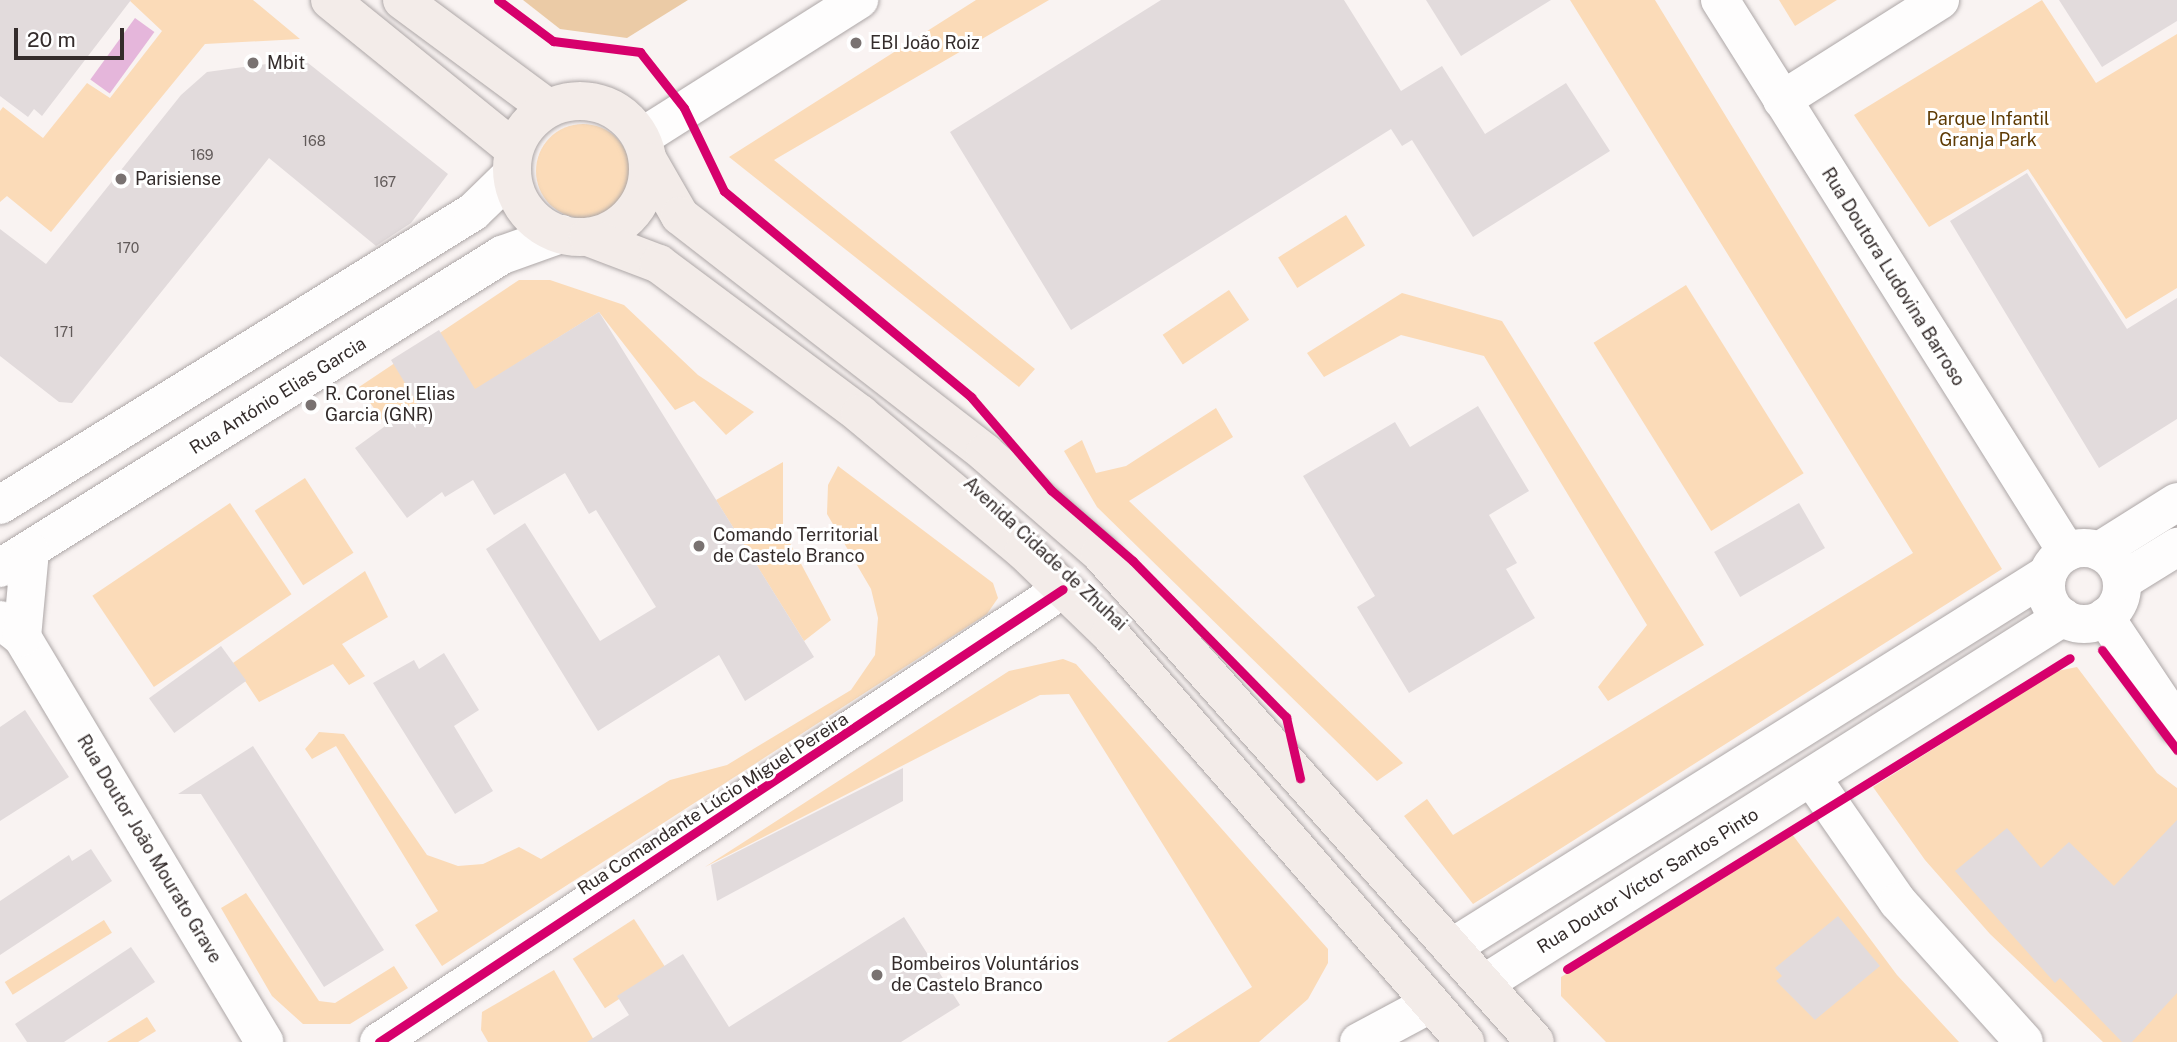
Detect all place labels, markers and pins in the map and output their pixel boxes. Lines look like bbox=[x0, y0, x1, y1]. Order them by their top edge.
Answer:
place label: EBI João Roiz bbox=[870, 32, 980, 54]
marker: EBI João Roiz bbox=[848, 35, 864, 51]
place label: Mbit bbox=[267, 52, 305, 74]
marker: Mbit bbox=[245, 55, 261, 71]
place label: Parisiense bbox=[135, 168, 221, 190]
marker: Parisiense bbox=[113, 171, 129, 187]
place label: R. Coronel Elias Garcia (GNR) bbox=[325, 384, 455, 426]
marker: R. Coronel Elias Garcia (GNR) bbox=[303, 397, 319, 413]
place label: Comando Territorial de Castelo Branco bbox=[713, 525, 879, 568]
marker: Comando Territorial de Castelo Branco bbox=[691, 538, 707, 554]
place label: Bombeiros Voluntários de Castelo Branco bbox=[891, 954, 1080, 996]
marker: Bombeiros Voluntários de Castelo Branco bbox=[869, 967, 885, 983]

